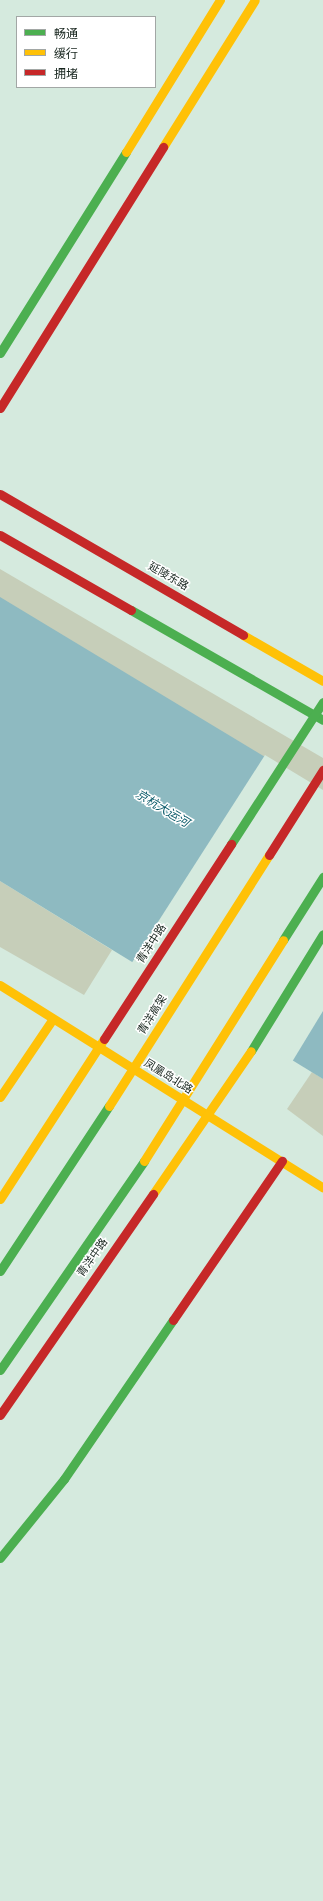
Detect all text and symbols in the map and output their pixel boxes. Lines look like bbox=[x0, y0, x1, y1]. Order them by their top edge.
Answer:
legend bbox=[16, 16, 156, 88]
text: 畅通 bbox=[54, 27, 78, 41]
text: 缓行 bbox=[54, 47, 78, 61]
text: 拥堵 bbox=[54, 67, 78, 81]
street label: 延陵东路 bbox=[146, 560, 190, 594]
water label: 京杭大运河 bbox=[133, 787, 191, 831]
street label: 青洋中路 bbox=[134, 922, 170, 966]
street label: 青洋高架 bbox=[136, 993, 170, 1037]
street label: 凤凰岛北路 bbox=[141, 1057, 195, 1097]
street label: 青洋中路 bbox=[75, 1236, 111, 1280]

